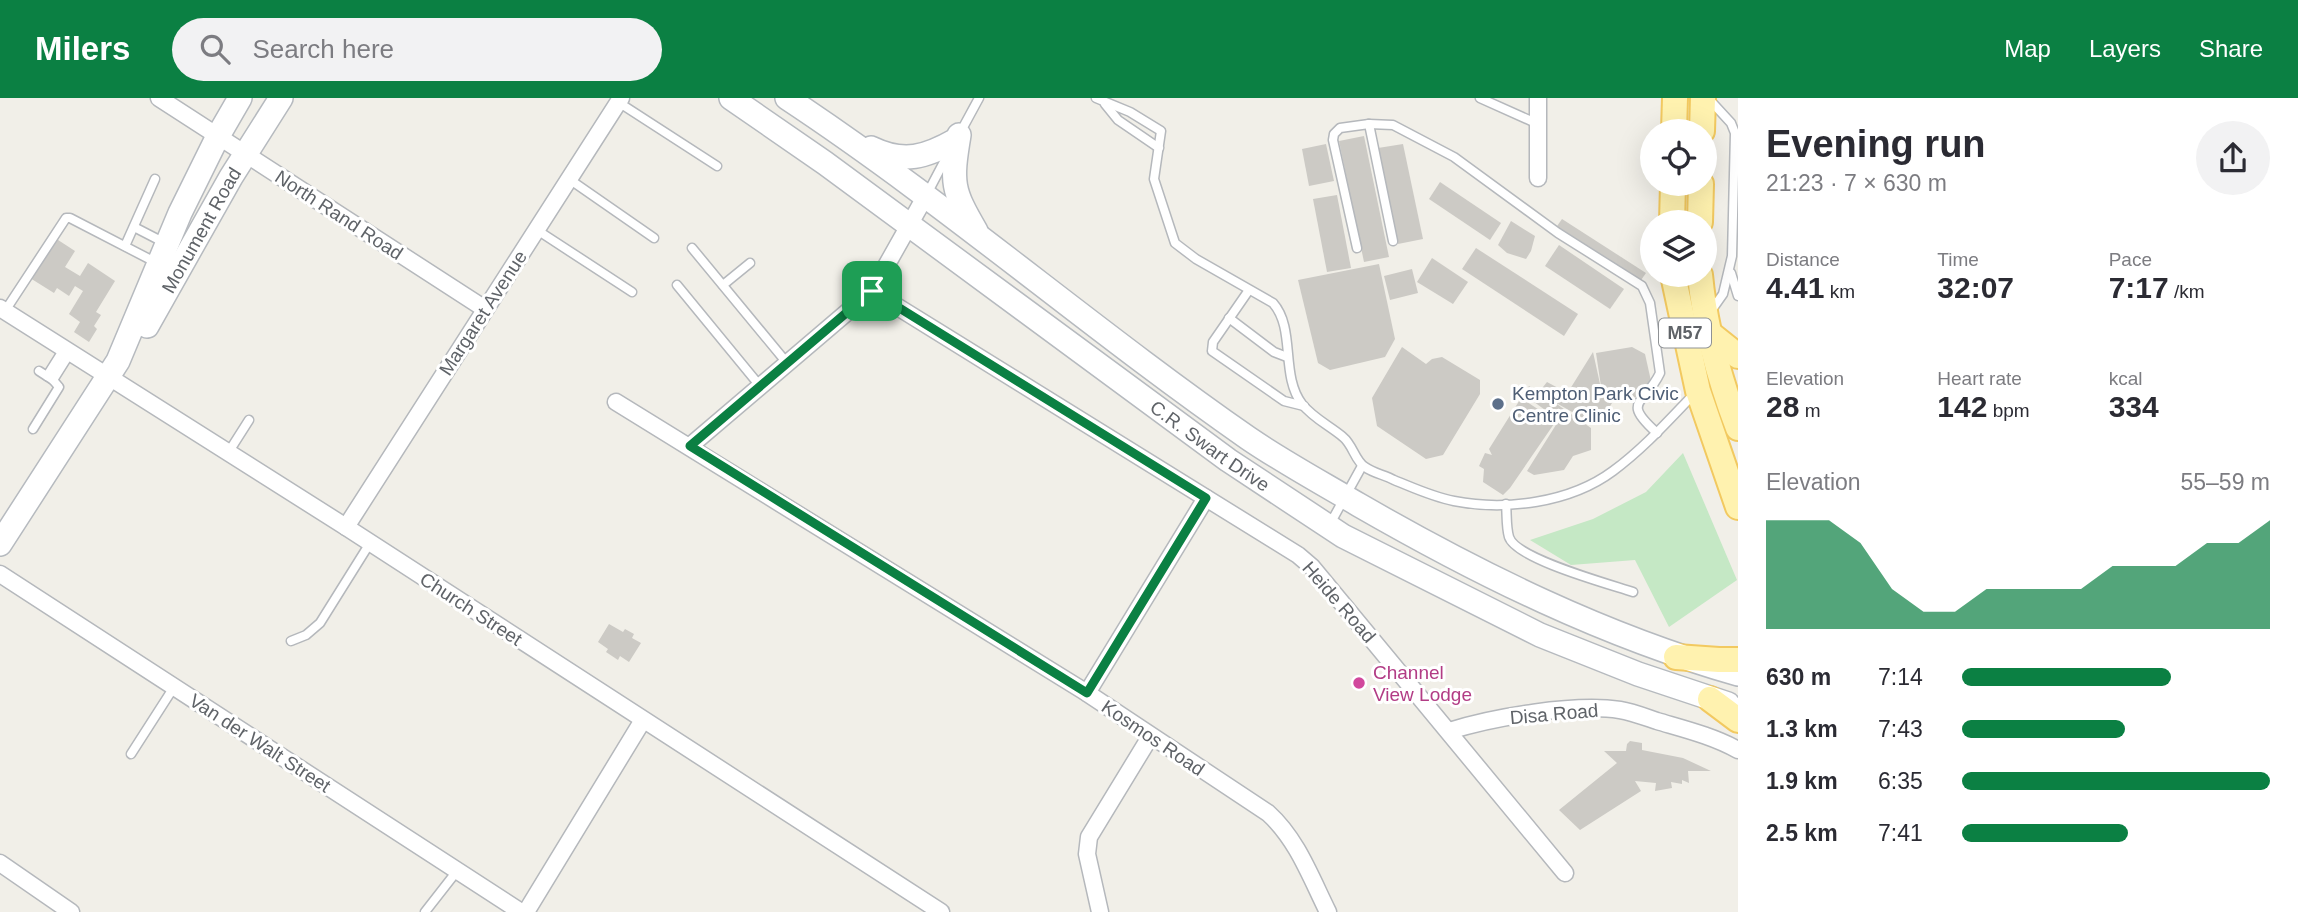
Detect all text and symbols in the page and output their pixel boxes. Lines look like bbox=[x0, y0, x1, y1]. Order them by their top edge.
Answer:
search box bbox=[172, 18, 662, 81]
text: Milers bbox=[35, 30, 130, 67]
icon: search bbox=[196, 30, 234, 68]
text: Search here bbox=[252, 34, 394, 64]
text: Map bbox=[2004, 35, 2051, 62]
text: Layers bbox=[2089, 35, 2161, 62]
text: Share bbox=[2199, 35, 2263, 62]
map controls bbox=[1640, 119, 1717, 287]
button: locate bbox=[1640, 119, 1717, 196]
button: share bbox=[2196, 121, 2270, 195]
text: Evening run bbox=[1766, 123, 1986, 165]
street label: Monument Road bbox=[157, 164, 245, 297]
street label: North Rand Road bbox=[271, 166, 407, 264]
text: 21:23 · 7 × 630 m bbox=[1766, 170, 1947, 196]
button: layers bbox=[1640, 210, 1717, 287]
street label: Margaret Avenue bbox=[435, 247, 531, 379]
text: Distance bbox=[1766, 249, 1840, 270]
text: Time bbox=[1937, 249, 1979, 270]
text: Pace bbox=[2109, 249, 2152, 270]
pin bbox=[842, 261, 902, 321]
text: 4.41 bbox=[1766, 271, 1824, 304]
text: 32:07 bbox=[1937, 271, 2014, 304]
text: 7:17 bbox=[2109, 271, 2169, 304]
icon: arrive bbox=[853, 272, 891, 310]
text: km bbox=[1824, 281, 1855, 302]
text: /km bbox=[2169, 281, 2205, 302]
road number: M57 bbox=[1659, 318, 1711, 347]
text: Elevation bbox=[1766, 368, 1844, 389]
text: Heart rate bbox=[1937, 368, 2022, 389]
text: kcal bbox=[2109, 368, 2142, 389]
place label: Kempton Park Civic Centre Clinic bbox=[1512, 383, 1679, 426]
text: 28 bbox=[1766, 390, 1799, 423]
text: 142 bbox=[1937, 390, 1987, 423]
text: 334 bbox=[2109, 390, 2159, 423]
street label: C.R. Swart Drive bbox=[1146, 396, 1274, 495]
marker: Kempton Park Civic Centre Clinic bbox=[1490, 396, 1506, 412]
text: m bbox=[1799, 400, 1820, 421]
text: bpm bbox=[1987, 400, 2030, 421]
text: Elevation bbox=[1766, 469, 1861, 495]
text: 55–59 m bbox=[2180, 469, 2270, 495]
street label: Heide Road bbox=[1298, 557, 1380, 647]
street label: Church Street bbox=[416, 568, 526, 650]
place label: Channel View Lodge bbox=[1373, 662, 1472, 705]
text: 630 m bbox=[1766, 664, 1831, 690]
text: 7:14 bbox=[1878, 664, 1923, 690]
marker: Channel View Lodge bbox=[1351, 675, 1367, 691]
street label: Van der Walt Street bbox=[186, 690, 335, 797]
street label: Kosmos Road bbox=[1098, 696, 1208, 780]
street label: Disa Road bbox=[1509, 700, 1599, 728]
text: 1.3 km bbox=[1766, 716, 1838, 742]
text: 7:43 bbox=[1878, 716, 1923, 742]
text: 1.9 km bbox=[1766, 768, 1838, 794]
text: 6:35 bbox=[1878, 768, 1923, 794]
text: 2.5 km bbox=[1766, 820, 1838, 846]
text: 7:41 bbox=[1878, 820, 1923, 846]

